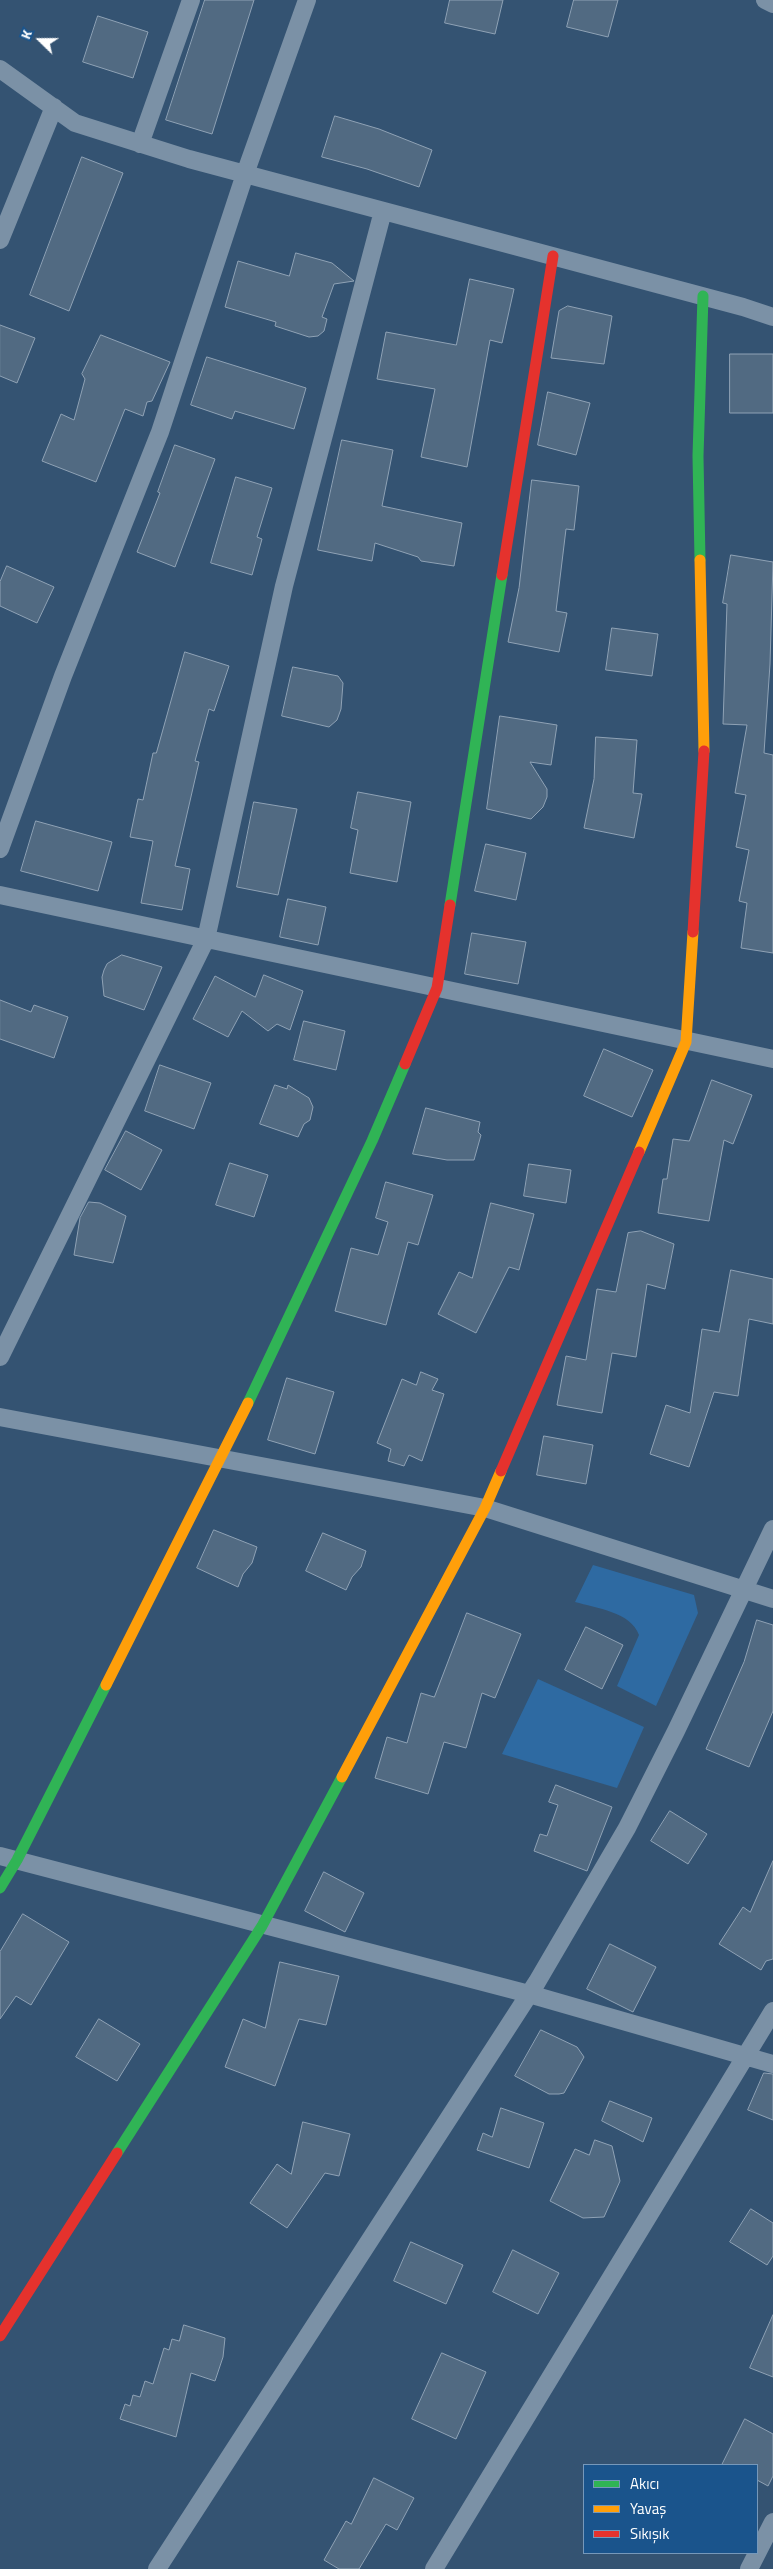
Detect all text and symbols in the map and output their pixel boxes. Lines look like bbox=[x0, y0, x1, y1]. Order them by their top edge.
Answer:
north arrow bbox=[15, 15, 65, 65]
text: K bbox=[14, 26, 37, 42]
legend bbox=[583, 2464, 758, 2554]
text: Akıcı bbox=[630, 2472, 659, 2495]
text: Yavaş bbox=[630, 2497, 666, 2520]
text: Sıkışık bbox=[630, 2522, 669, 2545]

